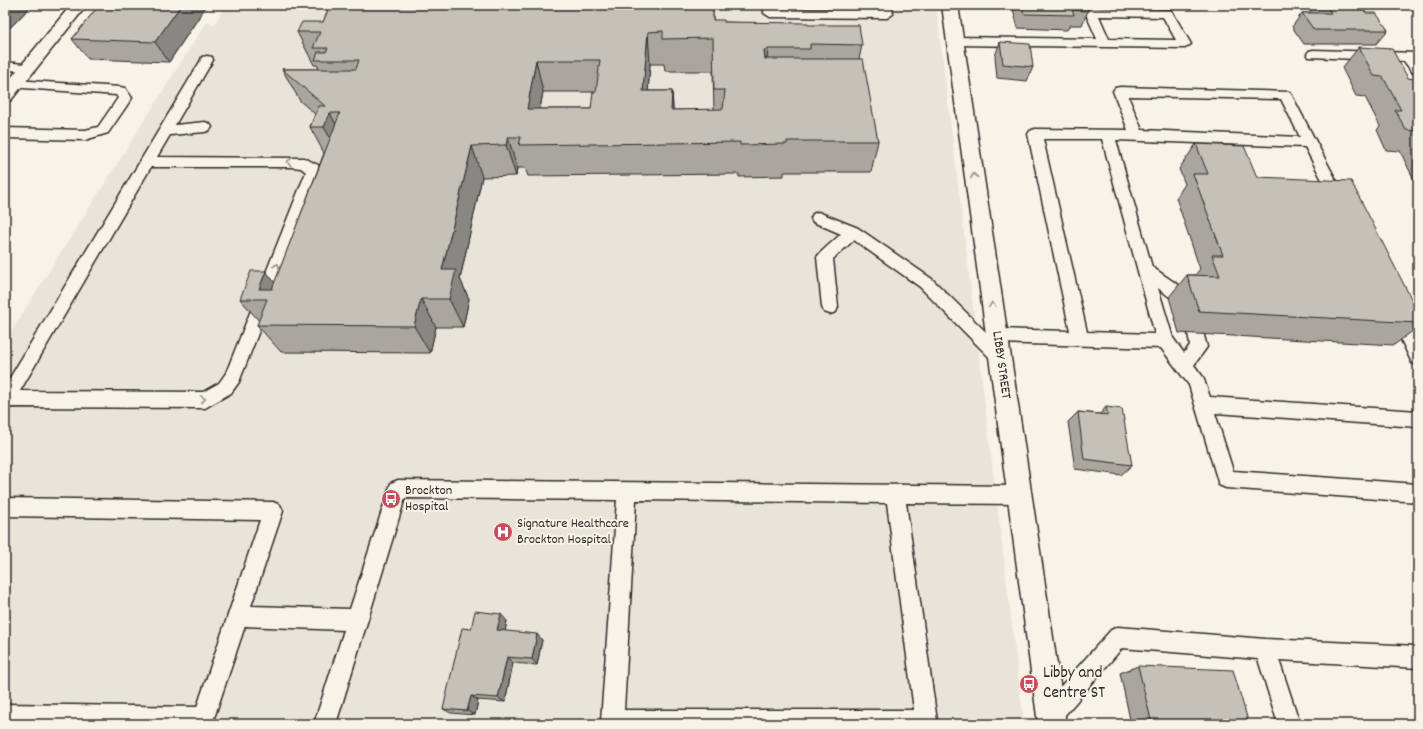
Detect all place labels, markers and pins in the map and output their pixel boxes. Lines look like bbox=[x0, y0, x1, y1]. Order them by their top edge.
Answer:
place label: Brockton Hospital bbox=[405, 481, 452, 517]
bus stop icon: Brockton Hospital bbox=[380, 488, 402, 510]
place label: Signature Healthcare Brockton Hospital bbox=[517, 514, 629, 550]
hospital icon: Signature Healthcare Brockton Hospital bbox=[492, 521, 514, 543]
place label: Libby and Centre ST bbox=[1043, 662, 1105, 706]
bus stop icon: Libby and Centre ST bbox=[1018, 673, 1040, 695]

